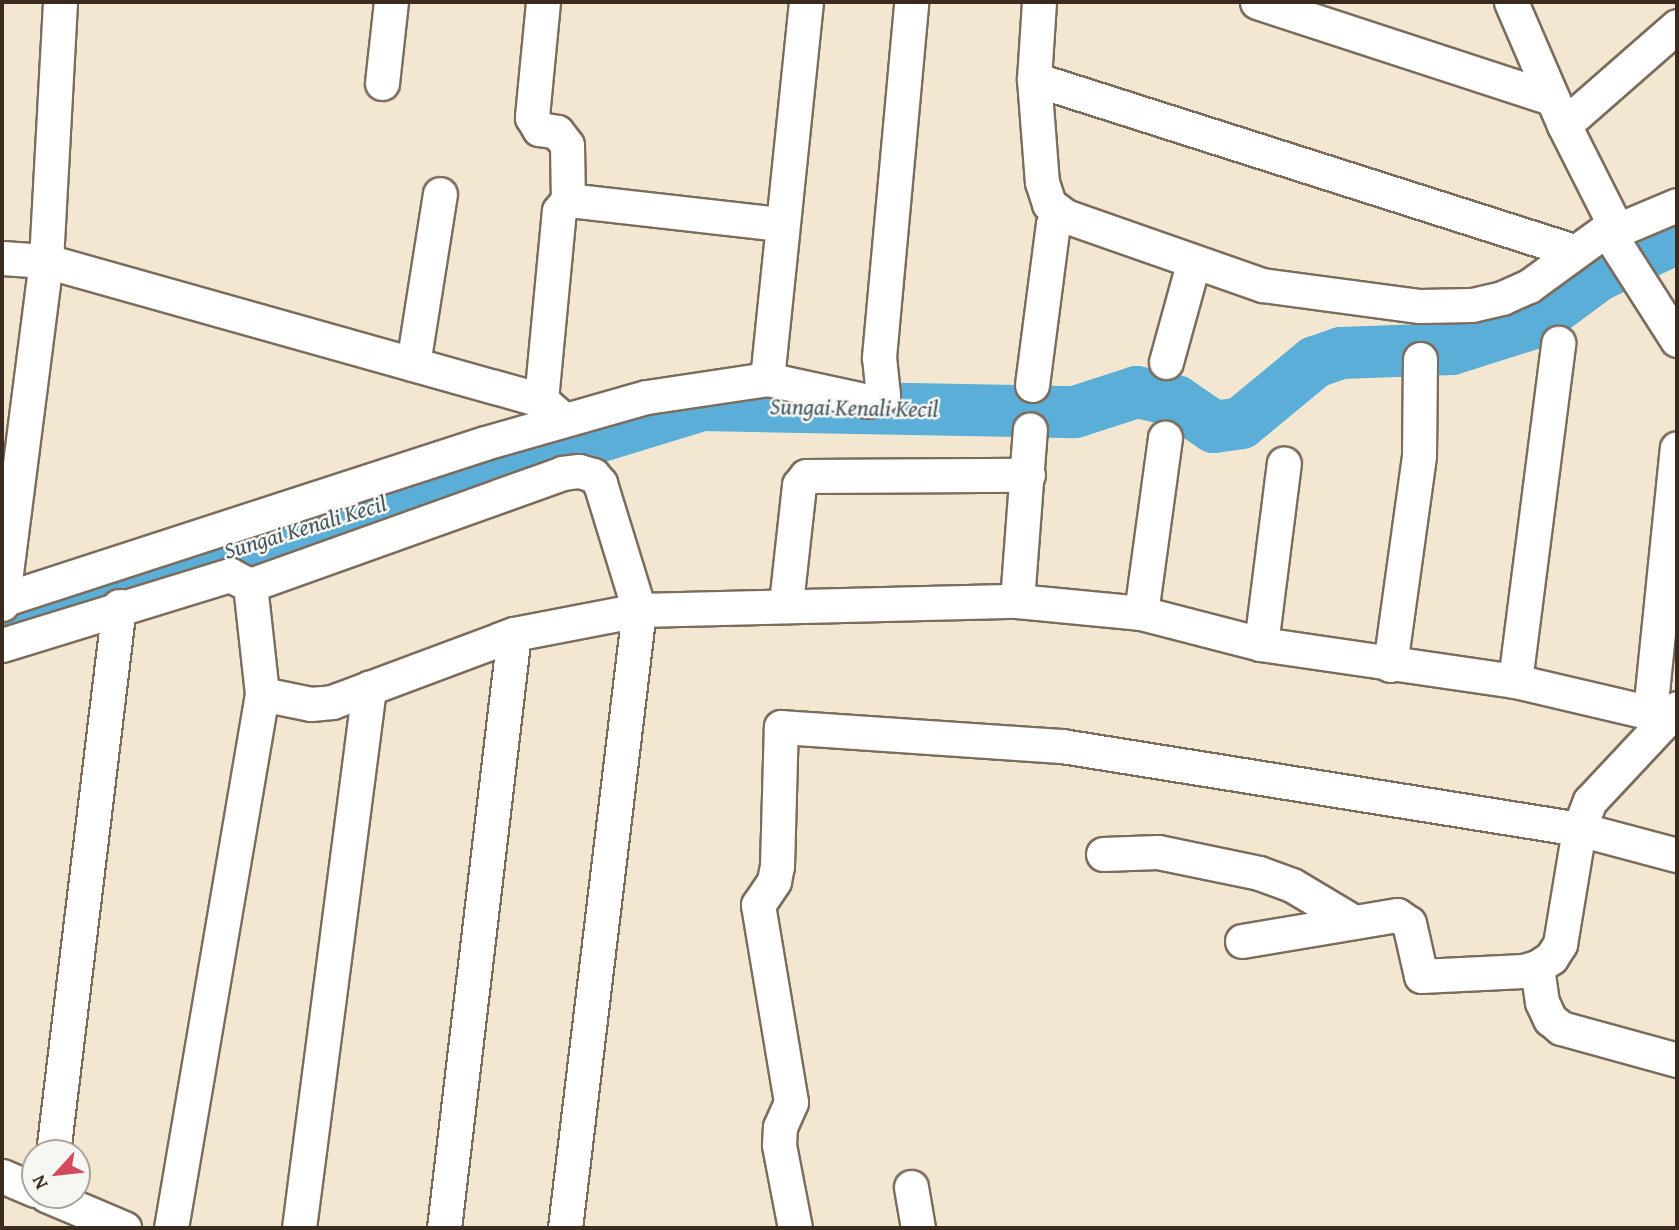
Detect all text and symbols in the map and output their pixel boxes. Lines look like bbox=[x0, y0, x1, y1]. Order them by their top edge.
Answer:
water label: Sungai Kenali Kecil bbox=[770, 393, 938, 423]
water label: Sungai Kenali Kecil bbox=[220, 489, 390, 565]
north arrow bbox=[21, 1139, 91, 1209]
text: N bbox=[24, 1171, 54, 1195]

